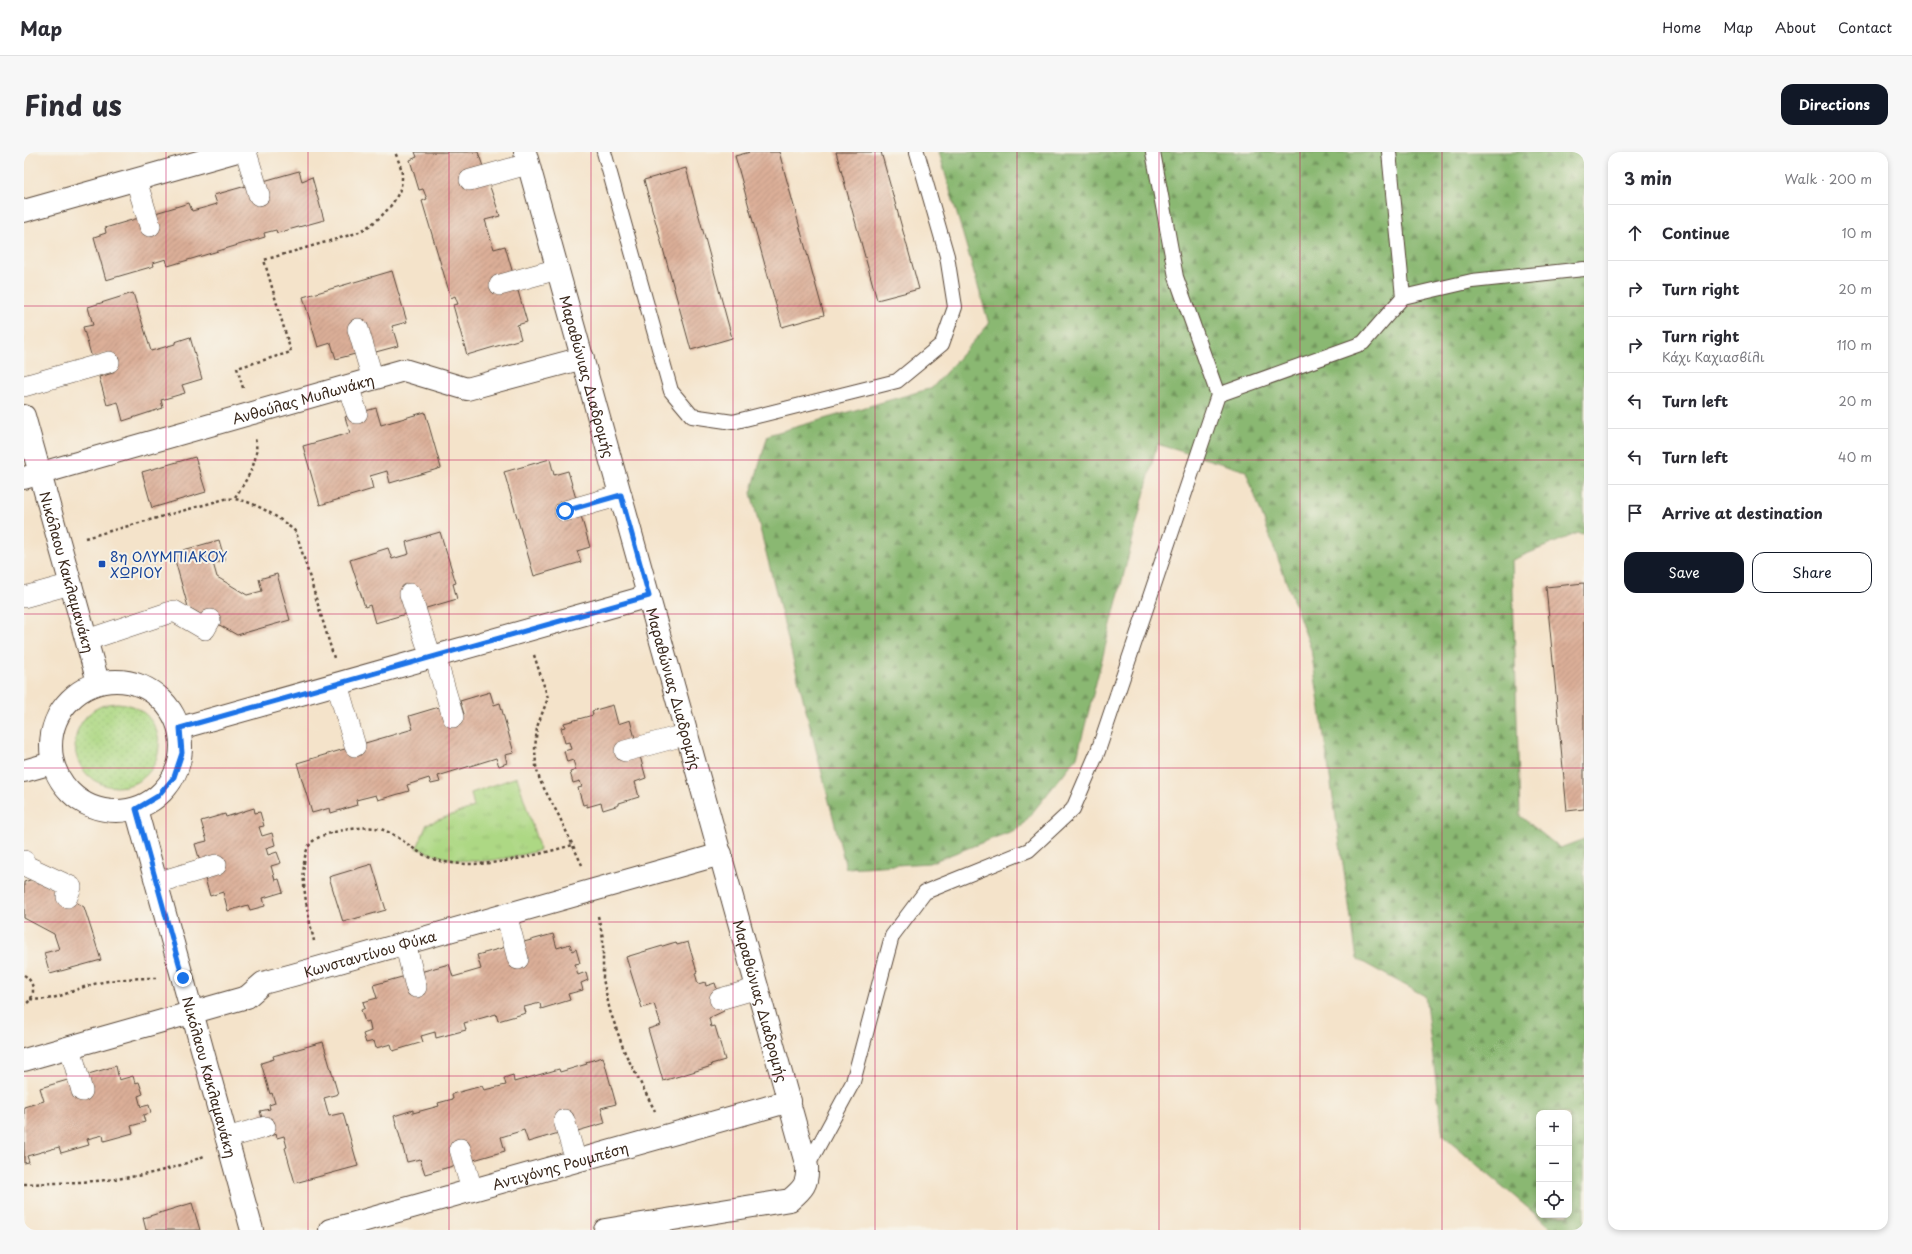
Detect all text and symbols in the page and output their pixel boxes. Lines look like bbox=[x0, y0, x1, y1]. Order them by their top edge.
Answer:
text: Map bbox=[20, 14, 62, 42]
text: Home bbox=[1662, 17, 1701, 38]
text: Map bbox=[1723, 17, 1753, 38]
text: About bbox=[1775, 17, 1816, 38]
text: Contact bbox=[1838, 17, 1892, 38]
text: Find us bbox=[24, 83, 122, 126]
button: Directions bbox=[1781, 84, 1888, 125]
text: 3 min bbox=[1624, 165, 1672, 191]
text: Walk · 200 m bbox=[1784, 169, 1872, 188]
text: Continue bbox=[1662, 221, 1730, 244]
icon: ahead bbox=[1624, 222, 1646, 244]
text: 10 m bbox=[1842, 223, 1872, 242]
text: Turn right bbox=[1662, 277, 1739, 300]
icon: right bbox=[1624, 278, 1646, 300]
text: 20 m bbox=[1838, 279, 1872, 298]
street label: Μαραθώνιας Διαδρομής bbox=[555, 293, 620, 460]
text: Turn right bbox=[1662, 324, 1739, 347]
icon: right bbox=[1624, 334, 1646, 356]
text: 110 m bbox=[1837, 335, 1872, 354]
text: Κάχι Καχιασβίλι bbox=[1662, 347, 1765, 366]
street label: Ανθούλας Μυλωνάκη bbox=[229, 369, 376, 429]
text: Turn left bbox=[1662, 389, 1728, 412]
icon: left bbox=[1624, 390, 1646, 412]
text: 20 m bbox=[1838, 391, 1872, 410]
text: Turn left bbox=[1662, 445, 1728, 468]
icon: left bbox=[1624, 446, 1646, 468]
text: 40 m bbox=[1838, 447, 1872, 466]
street label: Νικόλαου Κακλαμανάκη bbox=[35, 489, 100, 655]
text: Arrive at destination bbox=[1662, 501, 1823, 524]
route start bbox=[556, 502, 574, 520]
icon: arrive bbox=[1624, 502, 1646, 524]
place label: 8η ΟΛΥΜΠΙΑΚΟΥ ΧΩΡΙΟΥ bbox=[110, 546, 228, 583]
button: Save bbox=[1624, 552, 1744, 593]
button: Share bbox=[1752, 552, 1872, 593]
marker: 8η ΟΛΥΜΠΙΑΚΟΥ ΧΩΡΙΟΥ bbox=[97, 559, 107, 569]
street label: Μαραθώνιας Διαδρομής bbox=[642, 605, 707, 772]
street label: Μαραθώνιας Διαδρομής bbox=[728, 917, 793, 1084]
street label: Κωνσταντίνου Φύκα bbox=[301, 925, 439, 982]
route end bbox=[174, 969, 192, 987]
street label: Νικόλαου Κακλαμανάκη bbox=[178, 994, 242, 1160]
map controls bbox=[1536, 1110, 1572, 1218]
button: + bbox=[1536, 1110, 1572, 1146]
street label: Αντιγόνης Ρουμπέση bbox=[490, 1136, 630, 1195]
button: − bbox=[1536, 1146, 1572, 1182]
button: locate bbox=[1536, 1182, 1572, 1218]

